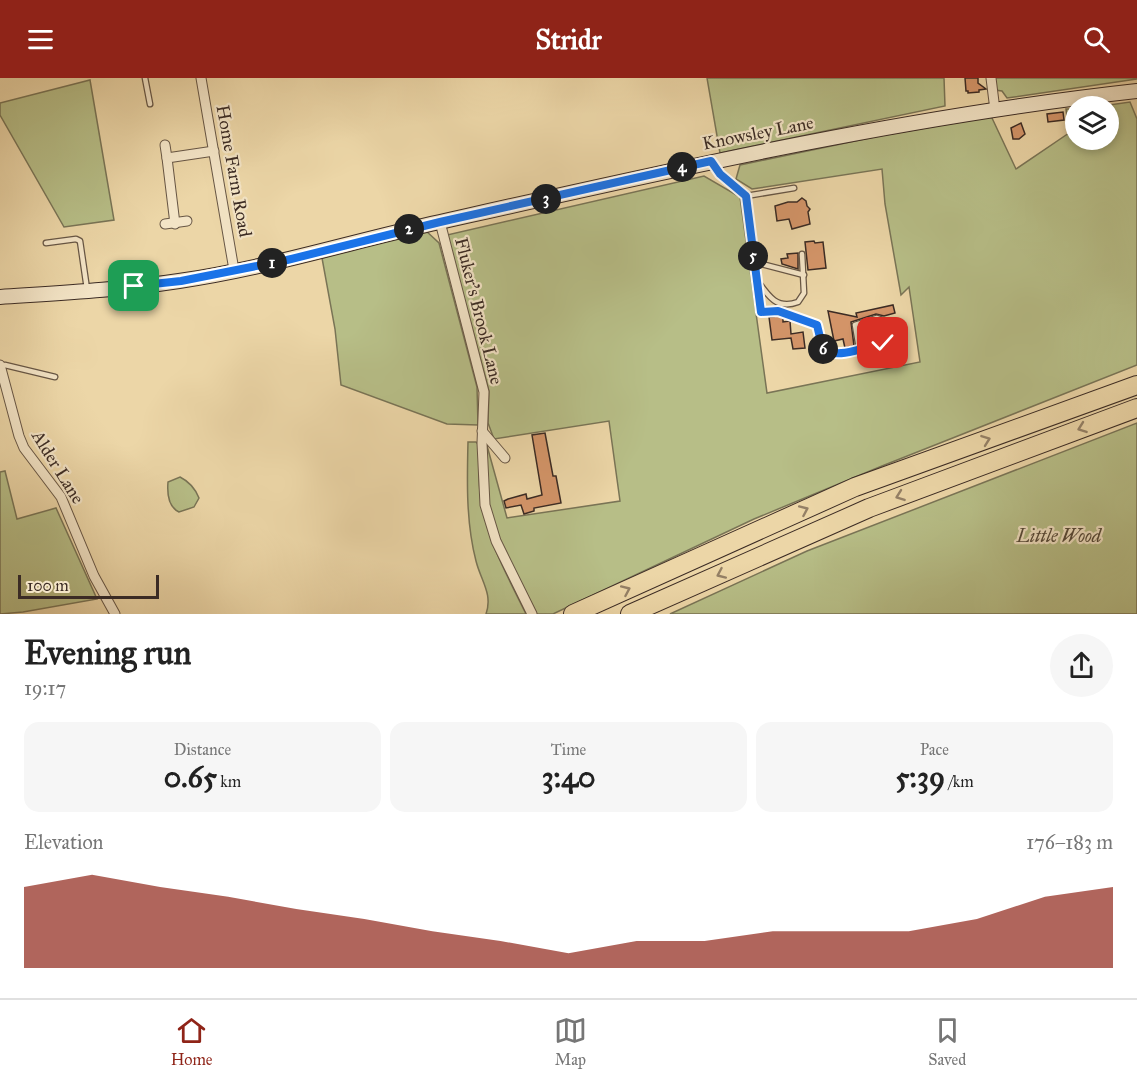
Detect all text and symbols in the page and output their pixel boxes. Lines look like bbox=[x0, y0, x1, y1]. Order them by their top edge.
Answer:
icon: menu bbox=[24, 23, 57, 56]
text: Stridr bbox=[535, 23, 602, 56]
icon: search bbox=[1080, 23, 1113, 56]
map controls bbox=[1065, 96, 1119, 150]
button: layers bbox=[1065, 96, 1119, 150]
street label: Home Farm Road bbox=[212, 103, 256, 239]
street label: Knowsley Lane bbox=[701, 111, 815, 155]
pin: 4 bbox=[667, 152, 697, 182]
text: 4 bbox=[678, 157, 686, 176]
pin: 3 bbox=[531, 184, 561, 214]
text: 3 bbox=[543, 189, 549, 208]
pin: 2 bbox=[394, 214, 424, 244]
text: 2 bbox=[405, 219, 413, 238]
street label: Fluker's Brook Lane bbox=[450, 235, 508, 387]
pin: 5 bbox=[738, 241, 768, 271]
text: 5 bbox=[749, 246, 757, 265]
pin: 1 bbox=[257, 248, 287, 278]
text: 1 bbox=[269, 253, 275, 272]
pin bbox=[108, 260, 159, 311]
icon: arrive bbox=[117, 269, 150, 302]
pin bbox=[857, 317, 908, 368]
icon: check bbox=[866, 326, 899, 359]
pin: 6 bbox=[808, 334, 838, 364]
text: 6 bbox=[819, 339, 827, 358]
one-way arrow bbox=[1077, 421, 1088, 434]
street label: Alder Lane bbox=[26, 425, 89, 508]
one-way arrow bbox=[980, 434, 990, 447]
one-way arrow bbox=[895, 489, 905, 502]
one-way arrow bbox=[797, 505, 808, 517]
park label: Little Wood bbox=[1016, 525, 1103, 547]
one-way arrow bbox=[716, 566, 727, 578]
scale bar bbox=[18, 572, 159, 600]
text: 100 m bbox=[27, 576, 69, 595]
one-way arrow bbox=[620, 585, 631, 597]
text: Evening run bbox=[24, 633, 191, 673]
button: share bbox=[1050, 634, 1113, 697]
text: 19:17 bbox=[24, 676, 66, 700]
text: Distance bbox=[174, 740, 231, 759]
text: Time bbox=[551, 740, 586, 759]
text: Pace bbox=[920, 740, 949, 759]
text: 0.65 bbox=[164, 759, 217, 795]
text: 3:40 bbox=[542, 759, 595, 795]
text: 5:39 bbox=[895, 759, 945, 795]
text: km bbox=[217, 772, 241, 791]
text: /km bbox=[945, 772, 974, 791]
text: Elevation bbox=[24, 830, 103, 854]
text: 176–183 m bbox=[1026, 830, 1113, 854]
tab: Home bbox=[171, 1014, 213, 1069]
tab: Map bbox=[554, 1014, 587, 1069]
tab: Saved bbox=[928, 1014, 966, 1069]

